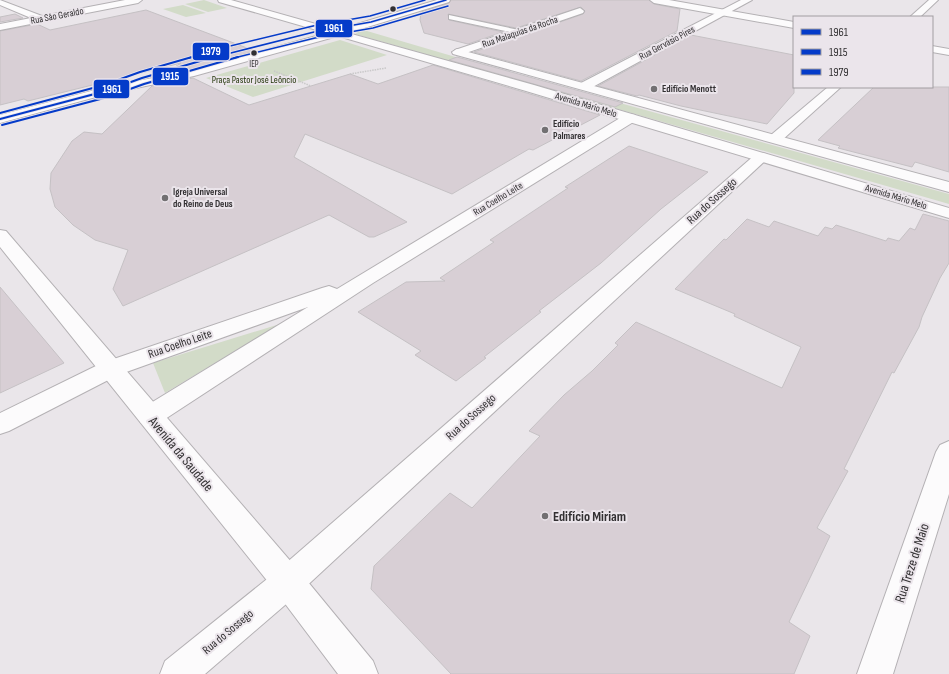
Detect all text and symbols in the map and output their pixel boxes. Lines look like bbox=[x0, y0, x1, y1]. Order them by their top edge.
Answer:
unlabelled marker bbox=[388, 4, 398, 14]
street label: Rua São Geraldo bbox=[29, 5, 85, 27]
street label: Rua Malaquias da Rocha bbox=[481, 13, 560, 51]
legend bbox=[793, 16, 933, 88]
line badge: 1961 bbox=[315, 19, 353, 38]
text: 1961 bbox=[324, 22, 344, 35]
street label: Rua Gervásio Pires bbox=[637, 23, 697, 63]
text: 1961 bbox=[829, 25, 849, 40]
line badge: 1979 bbox=[192, 42, 230, 61]
text: 1979 bbox=[201, 45, 221, 58]
text: 1915 bbox=[829, 45, 848, 60]
marker: IEP bbox=[249, 48, 259, 58]
place label: IEP bbox=[249, 59, 259, 70]
text: 1979 bbox=[829, 65, 849, 80]
line badge: 1915 bbox=[152, 67, 189, 86]
text: 1915 bbox=[161, 70, 180, 83]
park label: Praça Pastor José Leôncio bbox=[212, 74, 296, 86]
line badge: 1961 bbox=[93, 79, 130, 99]
text: 1961 bbox=[102, 83, 122, 96]
place label: Edifício Menott bbox=[662, 83, 717, 95]
marker: Edifício Menott bbox=[649, 84, 659, 94]
street label: Avenida Mário Melo bbox=[553, 90, 618, 120]
place label: Edifício Palmares bbox=[553, 118, 586, 142]
marker: Edifício Palmares bbox=[540, 125, 550, 135]
street label: Rua do Sossego bbox=[684, 175, 740, 227]
street label: Rua Coelho Leite bbox=[471, 180, 525, 218]
street label: Avenida Mário Melo bbox=[863, 182, 928, 212]
place label: Igreja Universal do Reino de Deus bbox=[173, 186, 233, 210]
marker: Igreja Universal do Reino de Deus bbox=[160, 193, 170, 203]
street label: Rua Coelho Leite bbox=[146, 326, 214, 362]
street label: Rua do Sossego bbox=[443, 391, 499, 443]
street label: Avenida da Saudade bbox=[144, 412, 217, 495]
place label: Edifício Miriam bbox=[553, 508, 626, 525]
marker: Edifício Miriam bbox=[540, 511, 550, 521]
street label: Rua Treze de Maio bbox=[891, 521, 933, 605]
street label: Rua do Sossego bbox=[199, 606, 257, 658]

